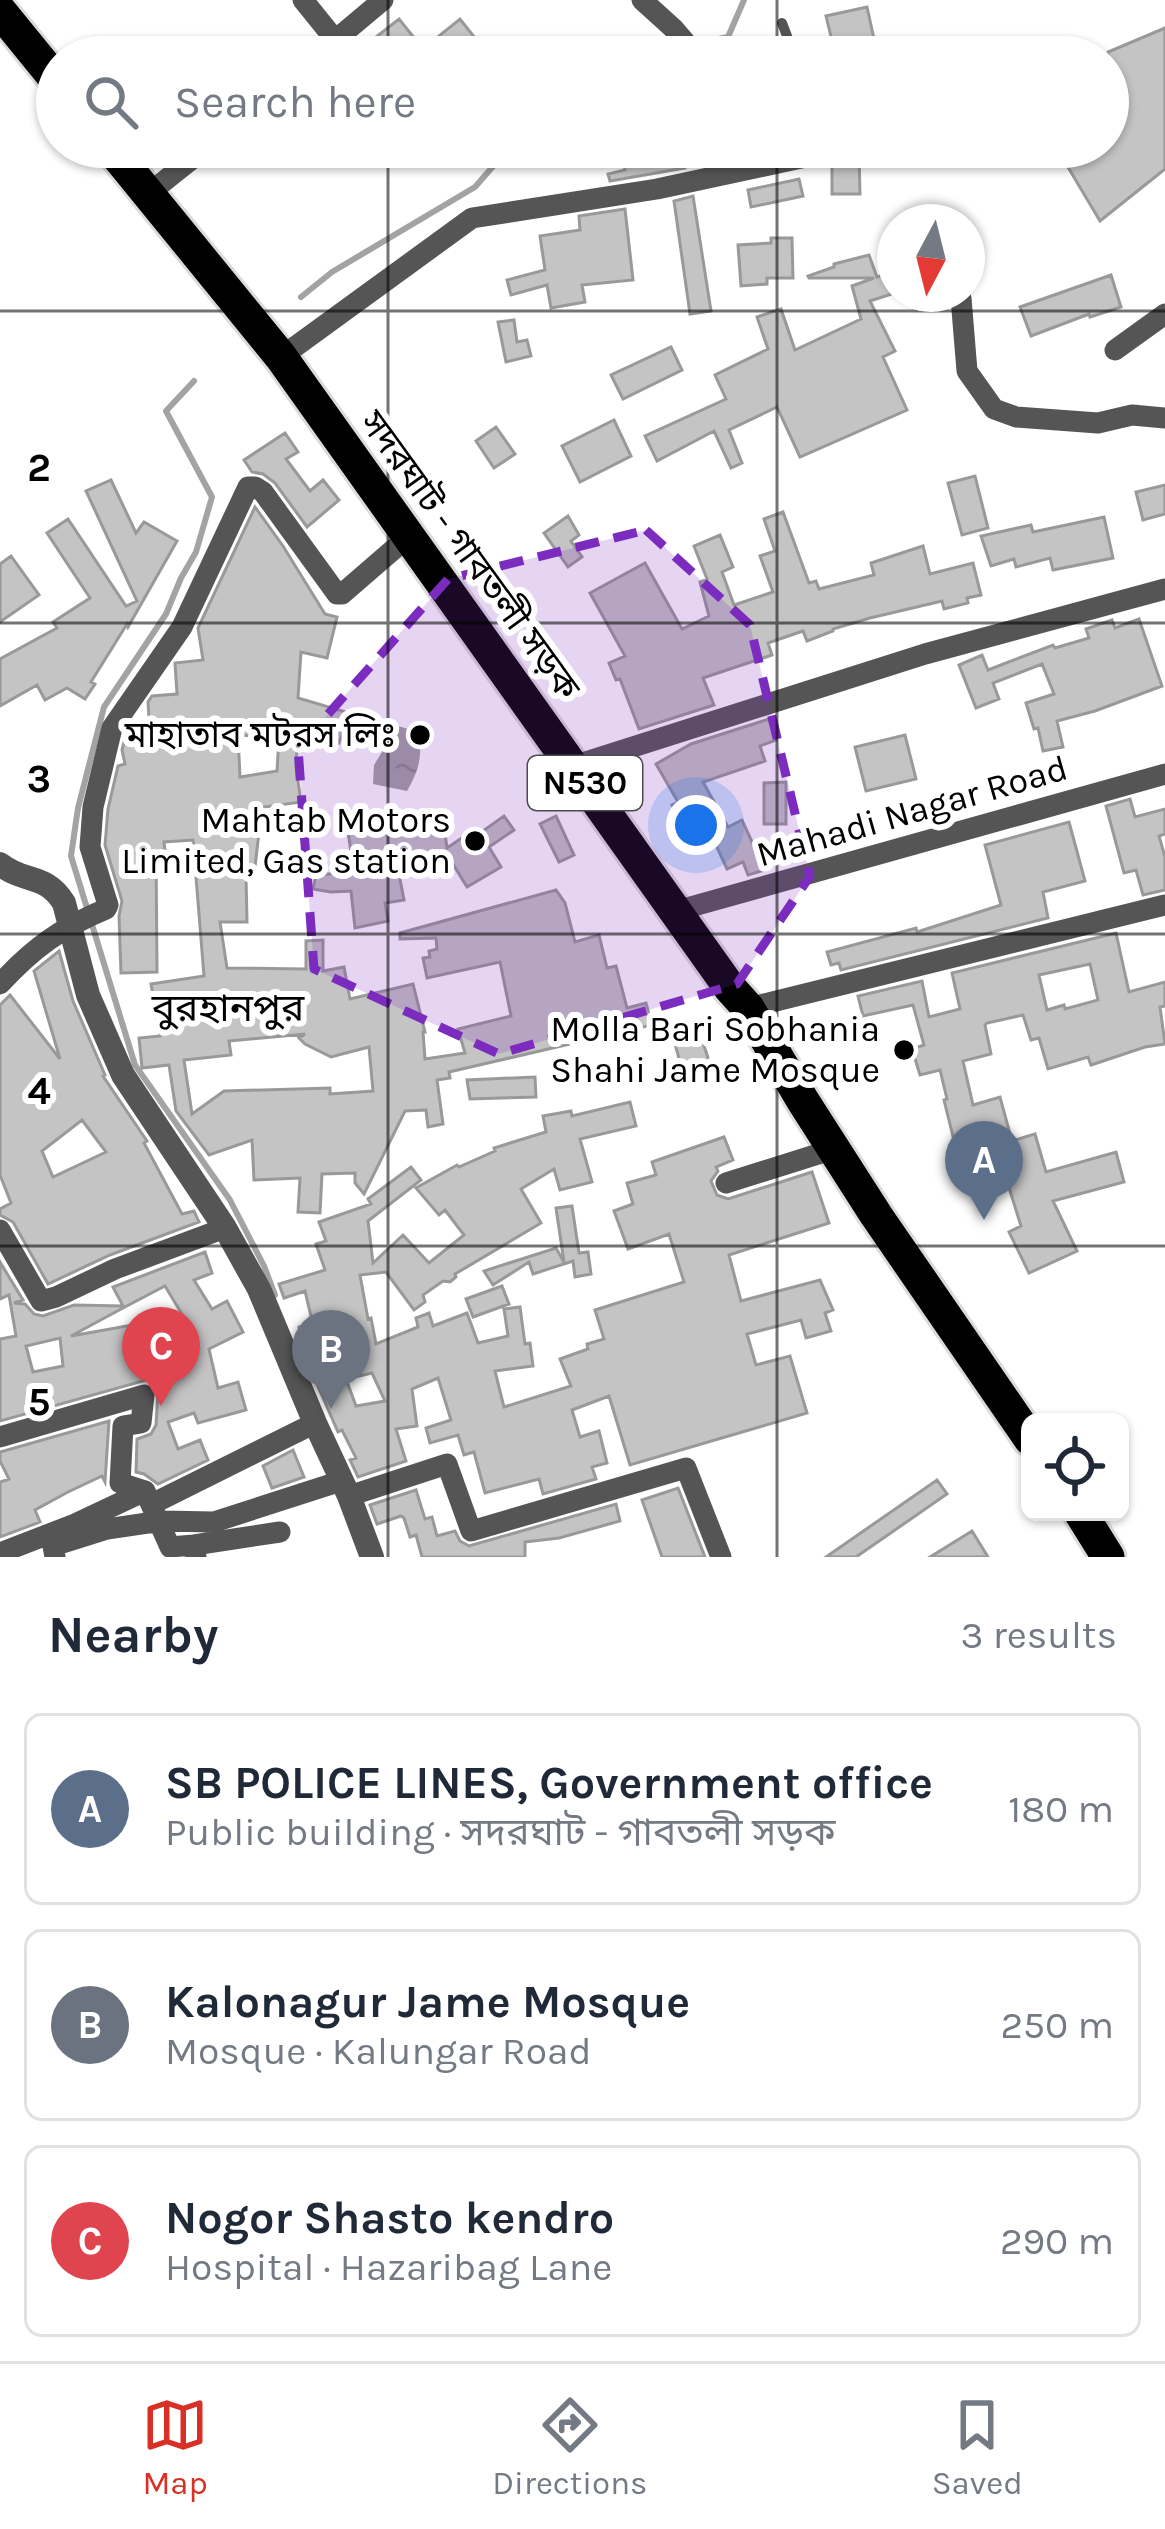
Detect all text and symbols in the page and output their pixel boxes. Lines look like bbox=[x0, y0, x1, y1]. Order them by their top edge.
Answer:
search box bbox=[36, 36, 1129, 168]
icon: search bbox=[78, 69, 144, 135]
text: Search here bbox=[174, 76, 416, 128]
north arrow bbox=[877, 204, 985, 312]
street label: সদরঘাট - গাবতলী সড়ক bbox=[351, 401, 590, 708]
text: 2 bbox=[27, 445, 51, 491]
place label: মাহাতাব মটরস লিঃ bbox=[124, 713, 396, 756]
marker: মাহাতাব মটরস লিঃ bbox=[407, 722, 433, 748]
street label: Mahadi Nagar Road bbox=[752, 747, 1072, 875]
text: 3 bbox=[27, 756, 51, 802]
road number: N530 bbox=[528, 756, 642, 810]
your location bbox=[666, 795, 726, 855]
place label: Mahtab Motors Limited, Gas station bbox=[121, 799, 451, 882]
marker: Mahtab Motors Limited, Gas station bbox=[462, 828, 488, 854]
district label: বুরহানপুর bbox=[151, 985, 305, 1031]
place label: Molla Bari Sobhania Shahi Jame Mosque bbox=[550, 1008, 880, 1091]
marker: Molla Bari Sobhania Shahi Jame Mosque bbox=[891, 1037, 917, 1063]
text: 4 bbox=[27, 1068, 51, 1114]
pin: A bbox=[945, 1121, 1023, 1220]
pin: C bbox=[122, 1307, 200, 1406]
pin: B bbox=[292, 1310, 370, 1409]
text: 5 bbox=[28, 1379, 50, 1425]
map controls bbox=[1021, 1413, 1129, 1521]
button: locate bbox=[1021, 1413, 1129, 1521]
text: Nearby bbox=[48, 1605, 218, 1665]
text: 3 results bbox=[960, 1612, 1117, 1658]
text: SB POLICE LINES, Government office bbox=[165, 1757, 933, 1809]
text: A bbox=[78, 1786, 102, 1832]
text: 180 m bbox=[1008, 1786, 1114, 1832]
text: Public building · সদরঘাট - গাবতলী সড়ক bbox=[165, 1809, 835, 1855]
text: Kalonagur Jame Mosque bbox=[165, 1976, 690, 2028]
text: B bbox=[77, 2002, 103, 2048]
text: 250 m bbox=[1000, 2002, 1114, 2048]
text: Mosque · Kalungar Road bbox=[165, 2028, 592, 2074]
text: Nogor Shasto kendro bbox=[165, 2192, 614, 2244]
text: C bbox=[78, 2218, 102, 2264]
text: 290 m bbox=[1000, 2218, 1114, 2264]
text: Hospital · Hazaribag Lane bbox=[165, 2244, 612, 2290]
tab: Map bbox=[142, 2392, 208, 2502]
tab: Directions bbox=[492, 2392, 647, 2502]
tab: Saved bbox=[932, 2392, 1023, 2502]

